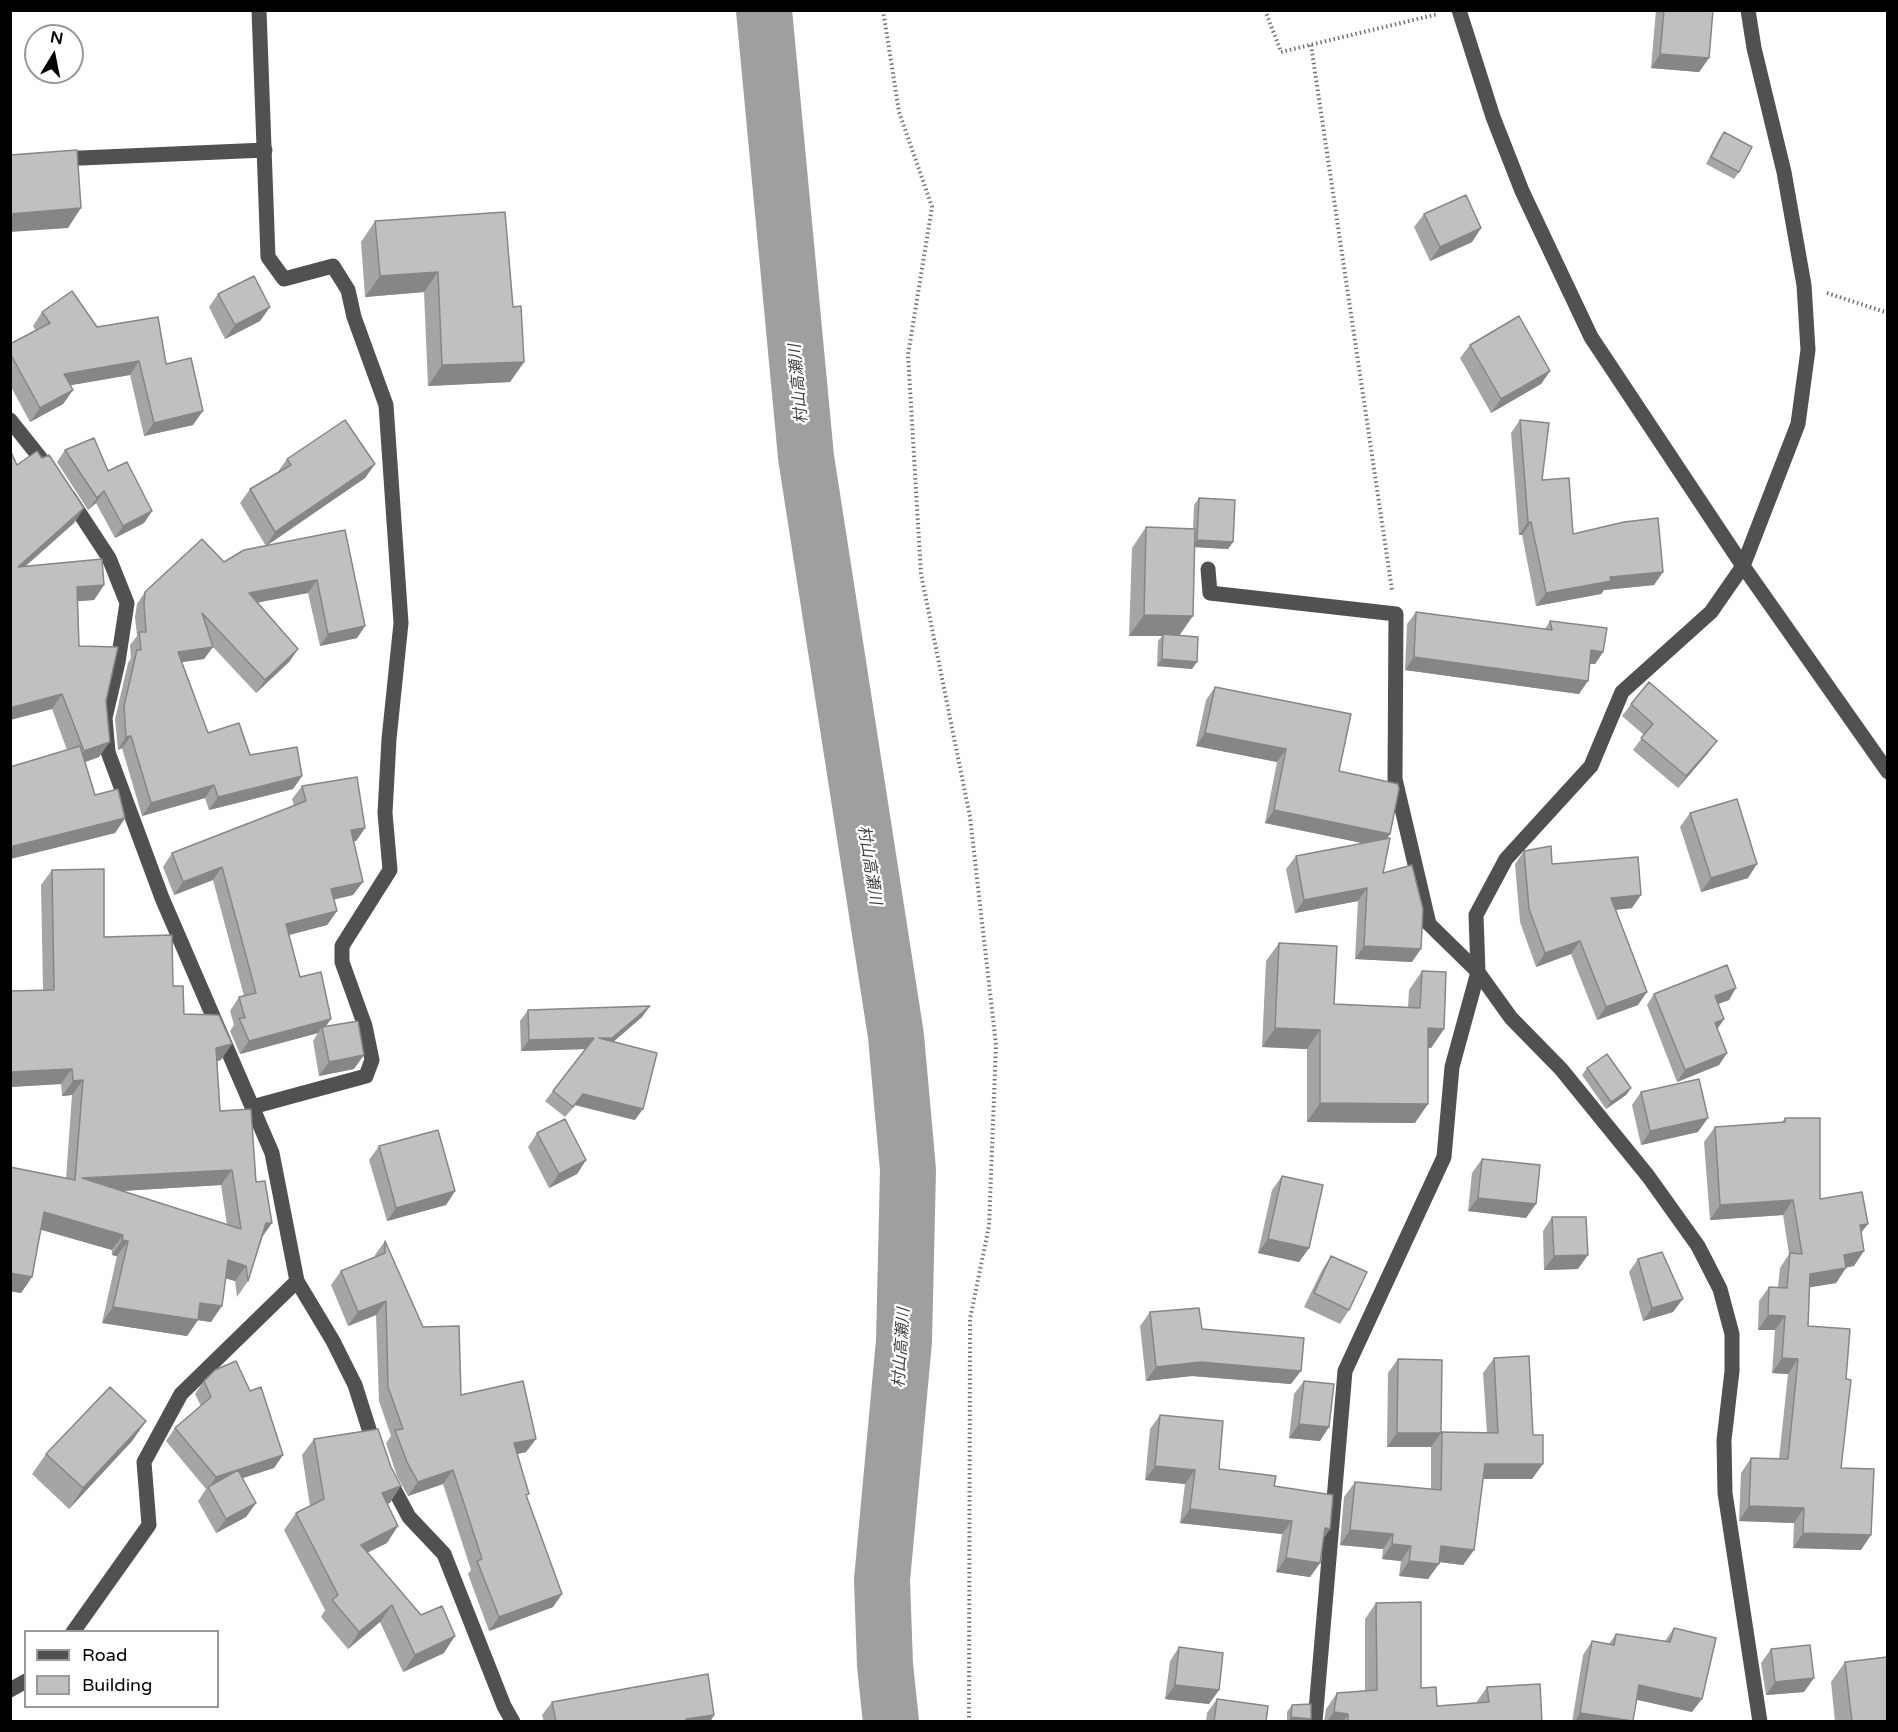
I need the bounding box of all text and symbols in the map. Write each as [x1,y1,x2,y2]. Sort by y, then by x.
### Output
north arrow [24,24,84,84]
text: N [49,27,65,49]
water label: 村山高瀬川 [786,343,812,425]
water label: 村山高瀬川 [853,824,885,906]
water label: 村山高瀬川 [890,1307,914,1389]
legend [24,1630,219,1708]
text: Road [82,1644,127,1666]
text: Building [82,1674,152,1696]

